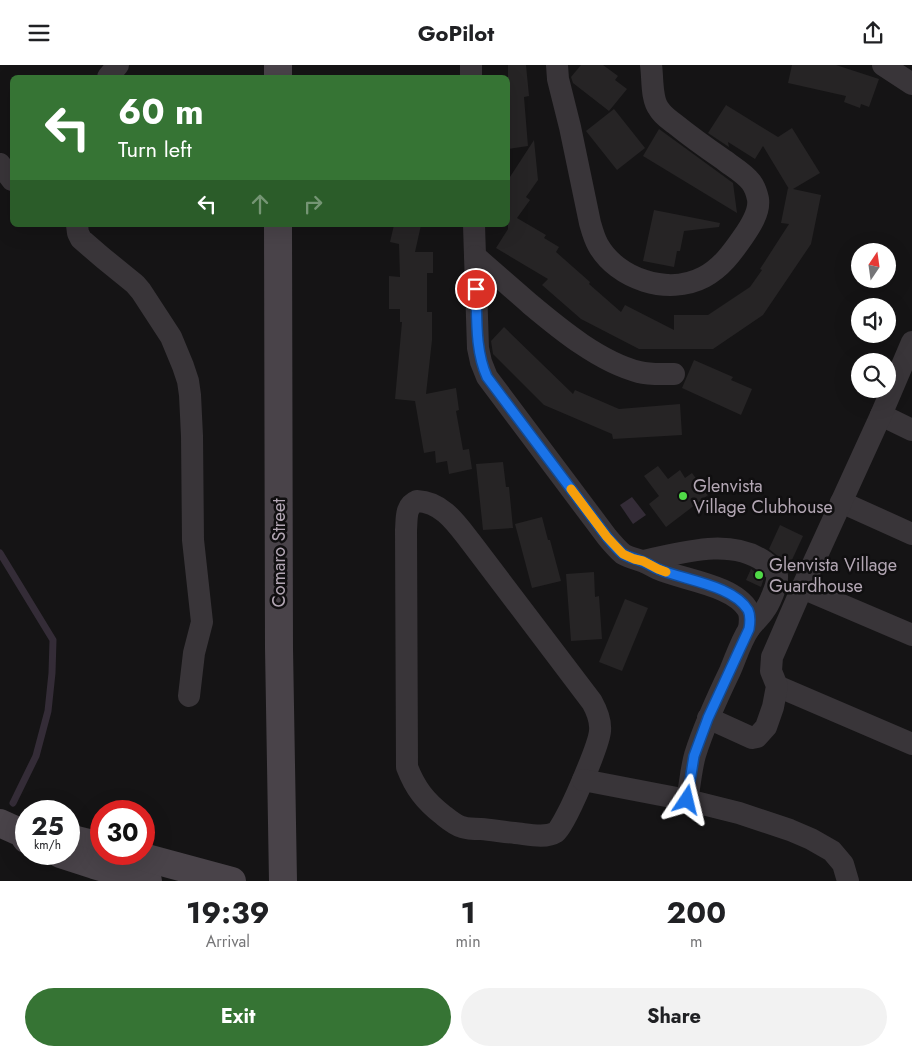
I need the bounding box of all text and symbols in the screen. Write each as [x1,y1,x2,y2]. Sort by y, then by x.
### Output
text: GoPilot [418,17,494,49]
icon: menu [25,19,53,47]
icon: share [859,19,887,47]
text: 60 m [118,87,204,137]
icon: left [35,95,100,160]
text: Turn left [118,133,192,165]
icon: left [193,190,221,218]
icon: ahead [246,190,274,218]
icon: right [299,190,327,218]
north arrow [851,243,896,287]
map controls [851,243,896,398]
pin [455,268,497,310]
icon: arrive [462,275,490,303]
button: sound [851,298,896,343]
button: search [851,353,896,398]
place label: Glenvista Village Clubhouse [693,473,833,520]
marker: Glenvista Village Clubhouse [677,490,689,502]
street label: Comaro Street [266,498,292,607]
place label: Glenvista Village Guardhouse [769,552,897,599]
marker: Glenvista Village Guardhouse [753,569,765,581]
position arrow [660,773,712,825]
speed limit sign: 30 [90,800,155,865]
text: 25 [31,808,64,844]
text: km/h [34,836,61,854]
text: 19:39 [186,891,270,934]
text: 1 [460,891,476,934]
text: 200 [667,891,726,934]
text: Arrival [206,930,250,953]
text: min [456,930,481,953]
text: m [690,930,703,953]
button: Exit [25,988,451,1046]
button: Share [461,988,887,1046]

